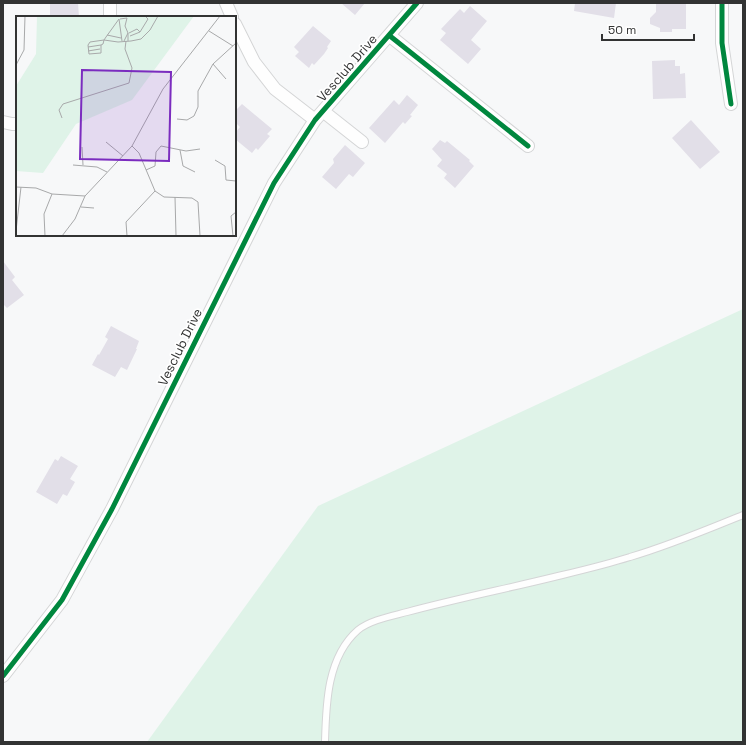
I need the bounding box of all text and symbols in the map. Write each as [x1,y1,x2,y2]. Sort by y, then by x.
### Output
inset map [16,16,236,236]
scale bar [602,16,694,42]
text: 50 m [608,22,636,38]
street label: Vesclub Drive [313,31,381,105]
street label: Vesclub Drive [154,306,206,388]

